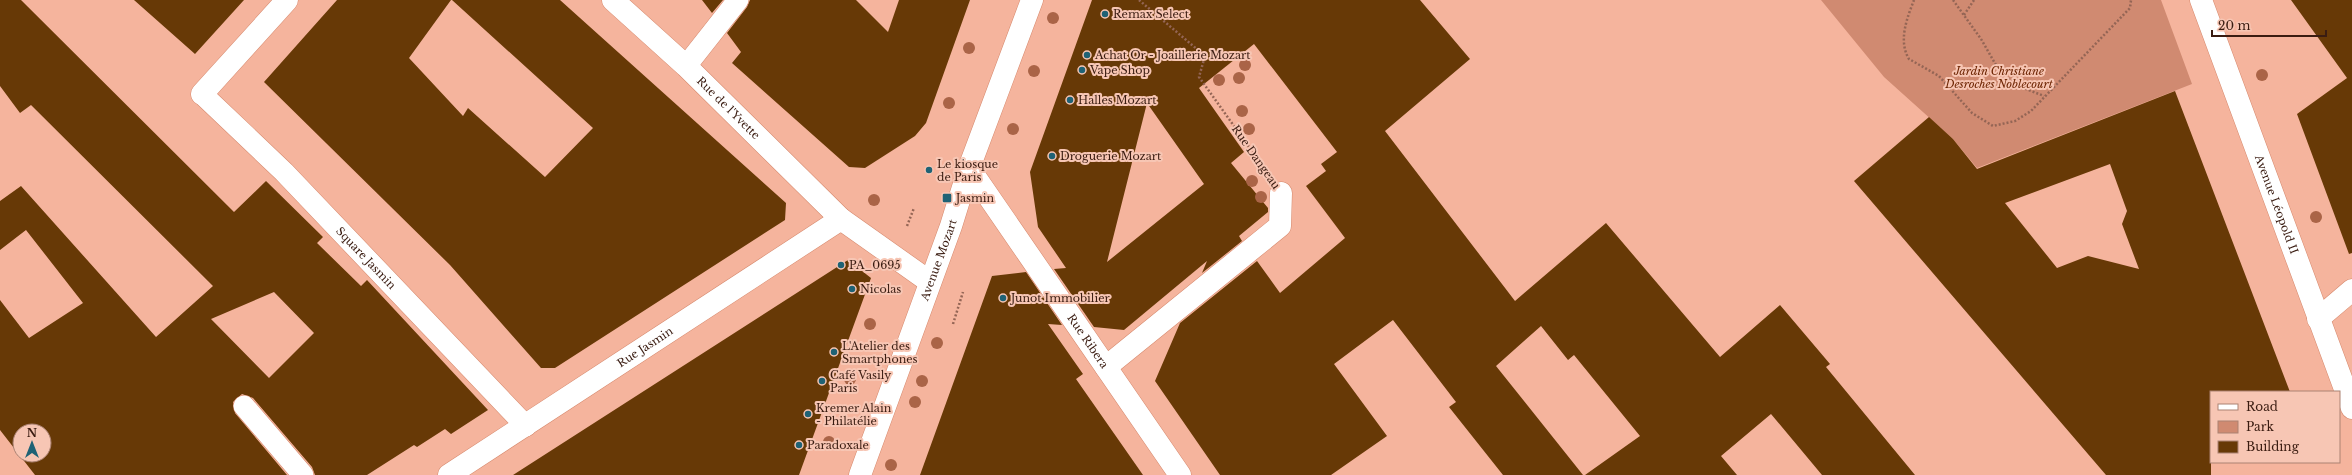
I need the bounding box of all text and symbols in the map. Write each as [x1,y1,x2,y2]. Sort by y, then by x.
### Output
place label: Remax Select [1113,7,1190,21]
marker: Remax Select [1100,9,1110,19]
scale bar [2212,12,2326,38]
text: 20 m [2218,18,2250,33]
place label: Achat Or - Joaillerie Mozart [1094,48,1251,62]
marker: Achat Or - Joaillerie Mozart [1082,50,1092,60]
place label: Vape Shop [1089,63,1150,77]
park label: Jardin Christiane Desroches Noblecourt [1944,64,2053,91]
marker: Vape Shop [1077,65,1087,75]
street label: Rue de l'Yvette [694,74,763,142]
place label: Halles Mozart [1078,93,1157,107]
marker: Halles Mozart [1065,95,1075,105]
street label: Rue Dangeau [1229,122,1284,192]
place label: Droguerie Mozart [1060,149,1162,163]
marker: Droguerie Mozart [1047,151,1057,161]
street label: Avenue Léopold II [2252,152,2302,256]
place label: Le kiosque de Paris [937,157,998,184]
marker: Le kiosque de Paris [924,165,934,175]
place label: Jasmin [954,191,995,205]
marker: Jasmin [941,192,953,204]
street label: Avenue Mozart [917,217,960,303]
street label: Square Jasmin [333,224,399,292]
place label: PA_0695 [849,258,901,272]
marker: PA_0695 [836,260,846,270]
place label: Nicolas [860,282,901,296]
marker: Nicolas [847,284,857,294]
place label: Junot Immobilier [1009,291,1110,305]
marker: Junot Immobilier [998,293,1008,303]
street label: Rue Ribera [1064,311,1112,372]
street label: Rue Jasmin [614,324,676,370]
place label: L'Atelier des Smartphones [842,339,918,366]
marker: L'Atelier des Smartphones [829,347,839,357]
place label: Café Vasily Paris [830,368,891,395]
marker: Café Vasily Paris [817,376,827,386]
legend [2210,391,2340,463]
text: Road [2246,399,2278,414]
place label: Kremer Alain - Philatélie [816,401,892,428]
marker: Kremer Alain - Philatélie [803,409,813,419]
text: Park [2246,419,2274,434]
north arrow [12,423,52,463]
text: N [27,426,38,440]
place label: Paradoxale [807,438,869,452]
text: Building [2246,439,2300,454]
marker: Paradoxale [794,440,804,450]

